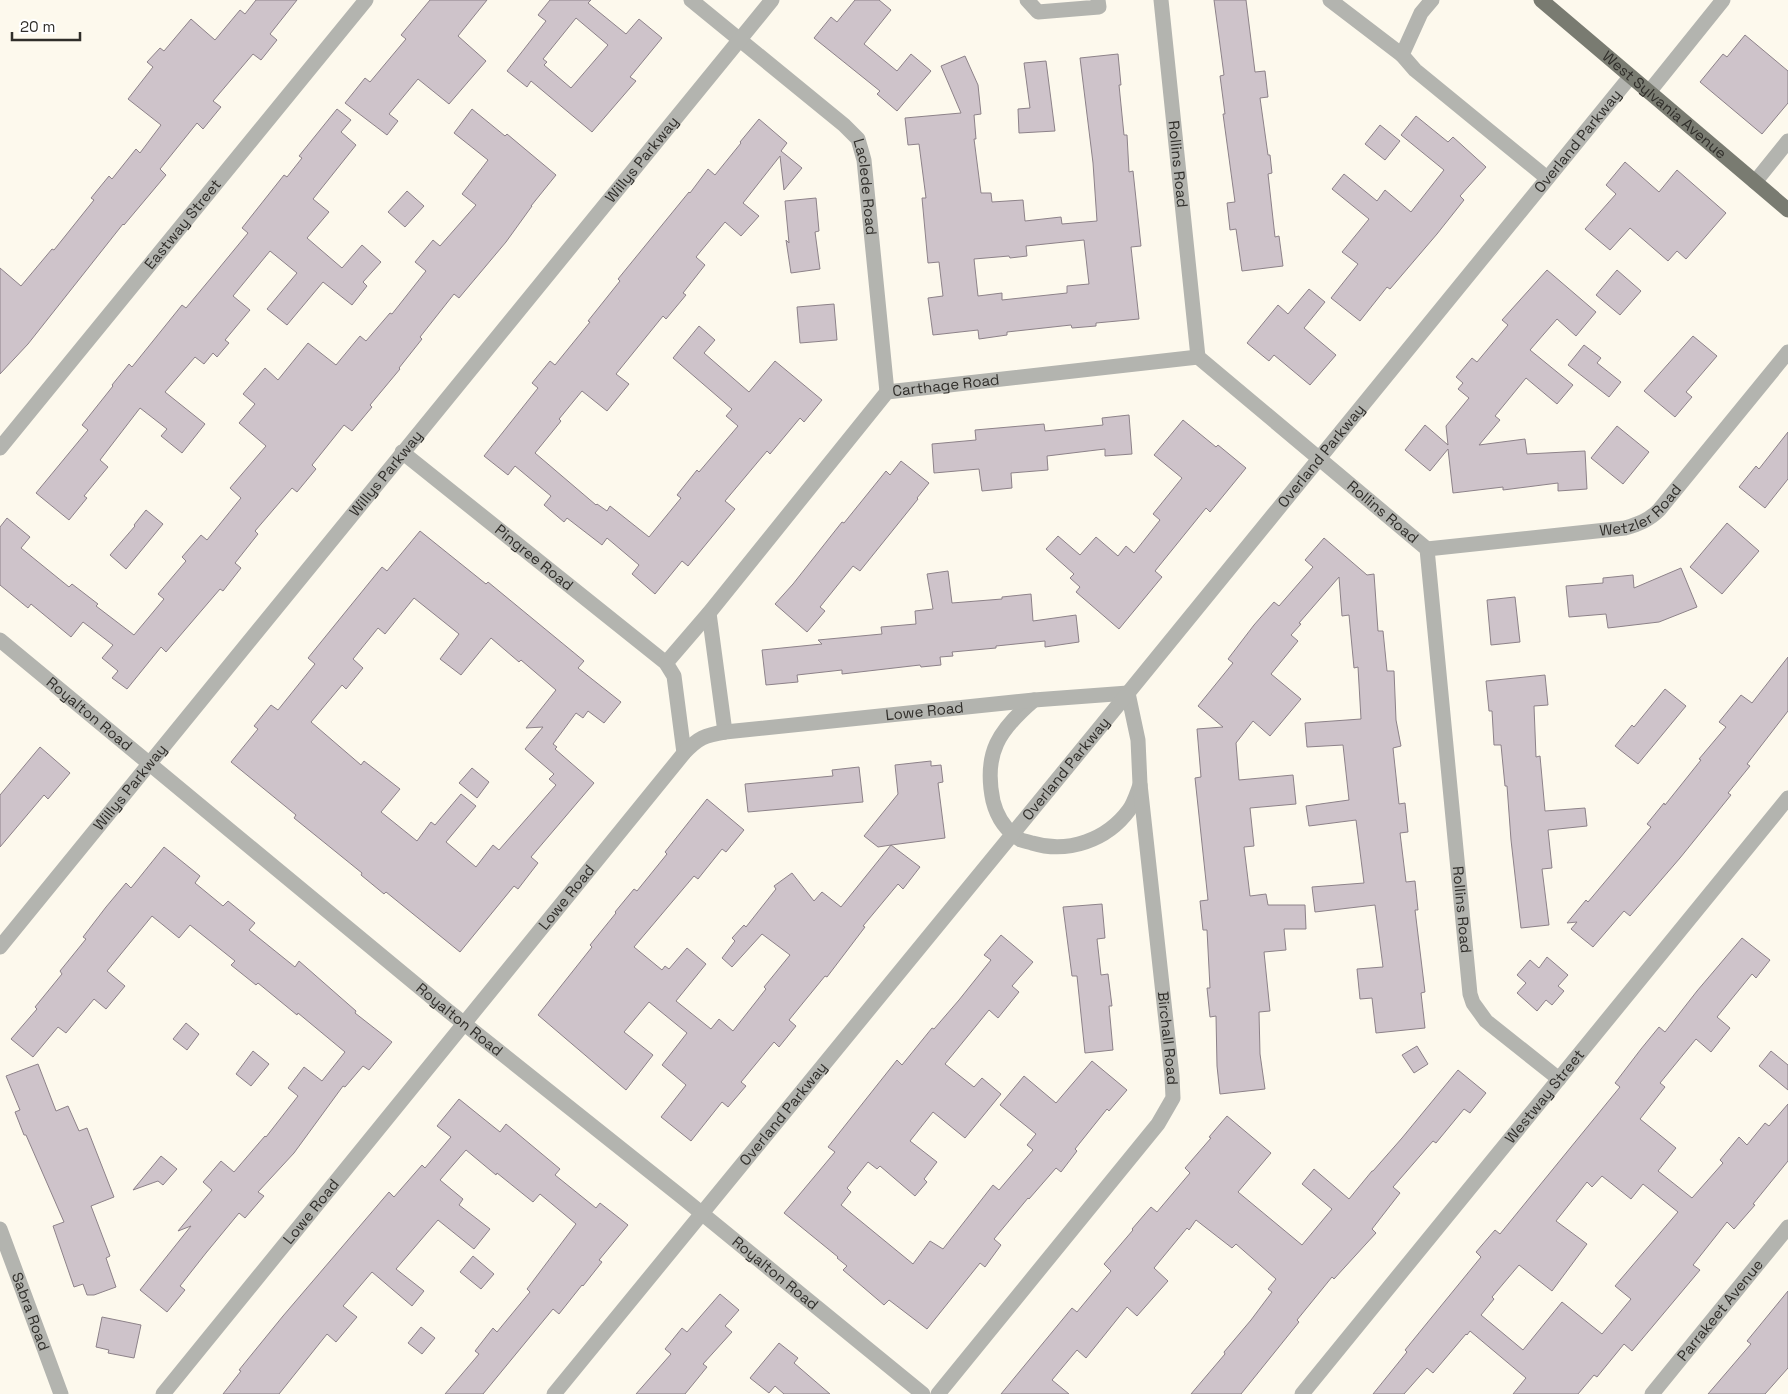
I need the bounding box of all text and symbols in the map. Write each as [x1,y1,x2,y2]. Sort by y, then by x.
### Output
scale bar [12,10,80,42]
text: 20 m [20,17,55,36]
street label: West Sylvania Avenue [1599,46,1731,163]
street label: Overland Parkway [1530,85,1625,196]
street label: Willys Parkway [601,112,682,206]
street label: Rollins Road [1165,120,1192,209]
street label: Laclede Road [849,136,881,236]
street label: Eastway Street [140,175,225,273]
street label: Carthage Road [891,369,1000,400]
street label: Overland Parkway [1273,400,1369,511]
street label: Willys Parkway [345,426,426,520]
street label: Rollins Road [1343,476,1423,547]
street label: Wetzler Road [1598,480,1685,540]
street label: Pingree Road [491,520,578,594]
street label: Royalton Road [43,672,137,755]
street label: Lowe Road [884,697,965,724]
street label: Overland Parkway [1018,713,1113,824]
street label: Willys Parkway [89,740,171,834]
street label: Lowe Road [534,861,598,934]
street label: Rollins Road [1449,865,1476,954]
street label: Royalton Road [413,979,507,1060]
street label: Birchall Road [1154,990,1182,1085]
street label: Westway Street [1500,1045,1588,1147]
street label: Overland Parkway [735,1058,831,1169]
street label: Lowe Road [279,1175,343,1248]
street label: Royalton Road [728,1232,823,1314]
street label: Parrakeet Avenue [1673,1255,1767,1365]
street label: Sabra Road [8,1269,54,1353]

